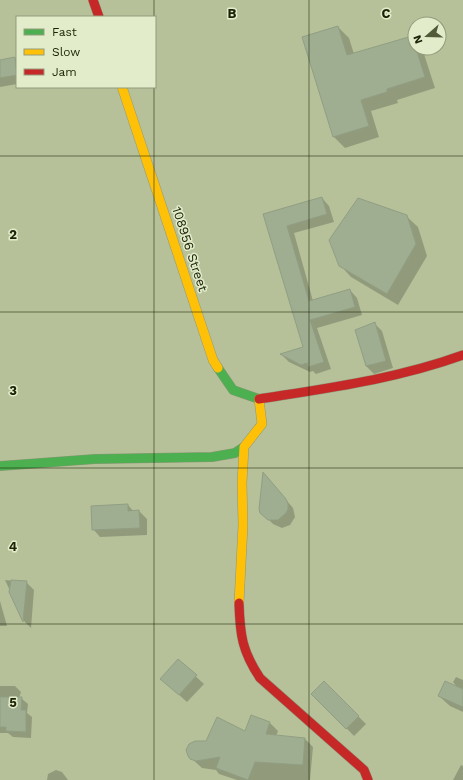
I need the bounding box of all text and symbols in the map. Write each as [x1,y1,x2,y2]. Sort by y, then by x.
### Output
text: B [228,6,237,21]
text: C [382,6,391,21]
legend [16,16,156,88]
north arrow [407,16,447,56]
text: Fast [52,25,77,39]
text: N [411,33,426,45]
text: Slow [52,45,80,59]
text: Jam [52,65,77,79]
street label: 108956 Street [169,205,211,294]
text: 2 [9,227,17,242]
text: 3 [9,383,17,398]
text: 4 [9,539,18,554]
text: 5 [9,695,17,710]

